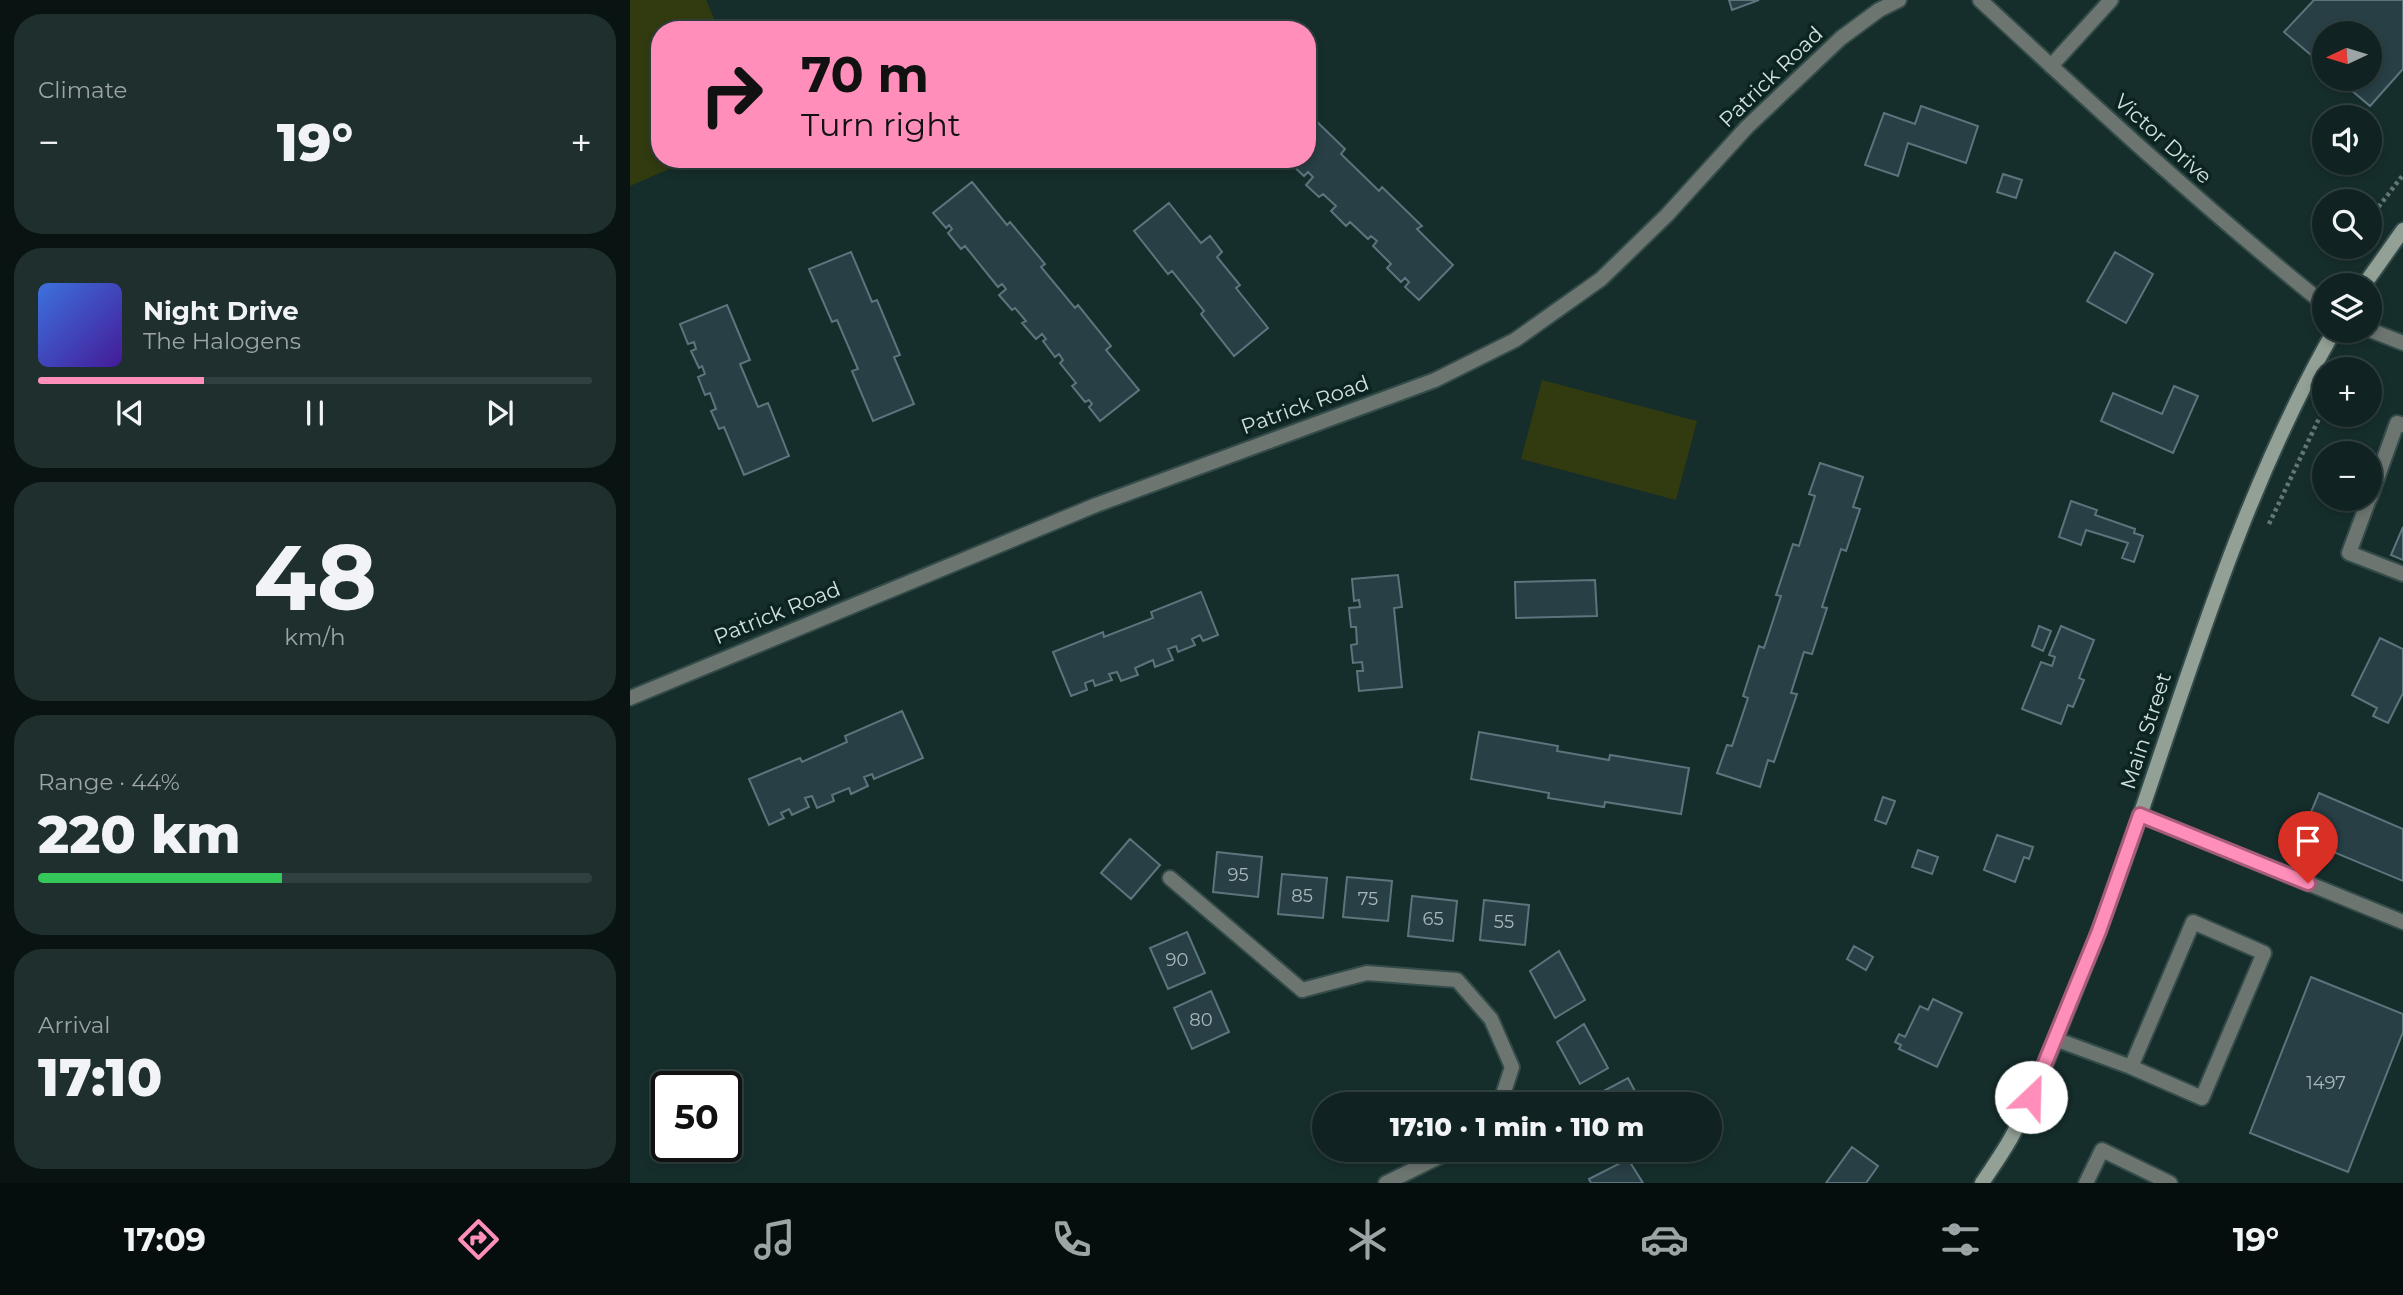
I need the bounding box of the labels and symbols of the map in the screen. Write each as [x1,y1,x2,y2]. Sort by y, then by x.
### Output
street label: Patrick Road [1714,21,1828,132]
north arrow [2312,21,2382,91]
street label: Victor Drive [2110,88,2217,189]
street label: Patrick Road [1237,370,1372,439]
street label: Patrick Road [710,576,844,649]
street label: Main Street [2115,669,2176,792]
pin [2278,811,2338,883]
house number: 95 [1227,864,1249,886]
house number: 85 [1291,885,1313,907]
house number: 75 [1358,888,1378,910]
house number: 65 [1422,908,1444,930]
house number: 55 [1494,911,1514,933]
house number: 90 [1166,949,1188,971]
house number: 80 [1189,1009,1213,1031]
position arrow [1994,1060,2068,1134]
speed limit sign: 50 [651,1071,742,1162]
house number: 1497 [2306,1072,2346,1094]

